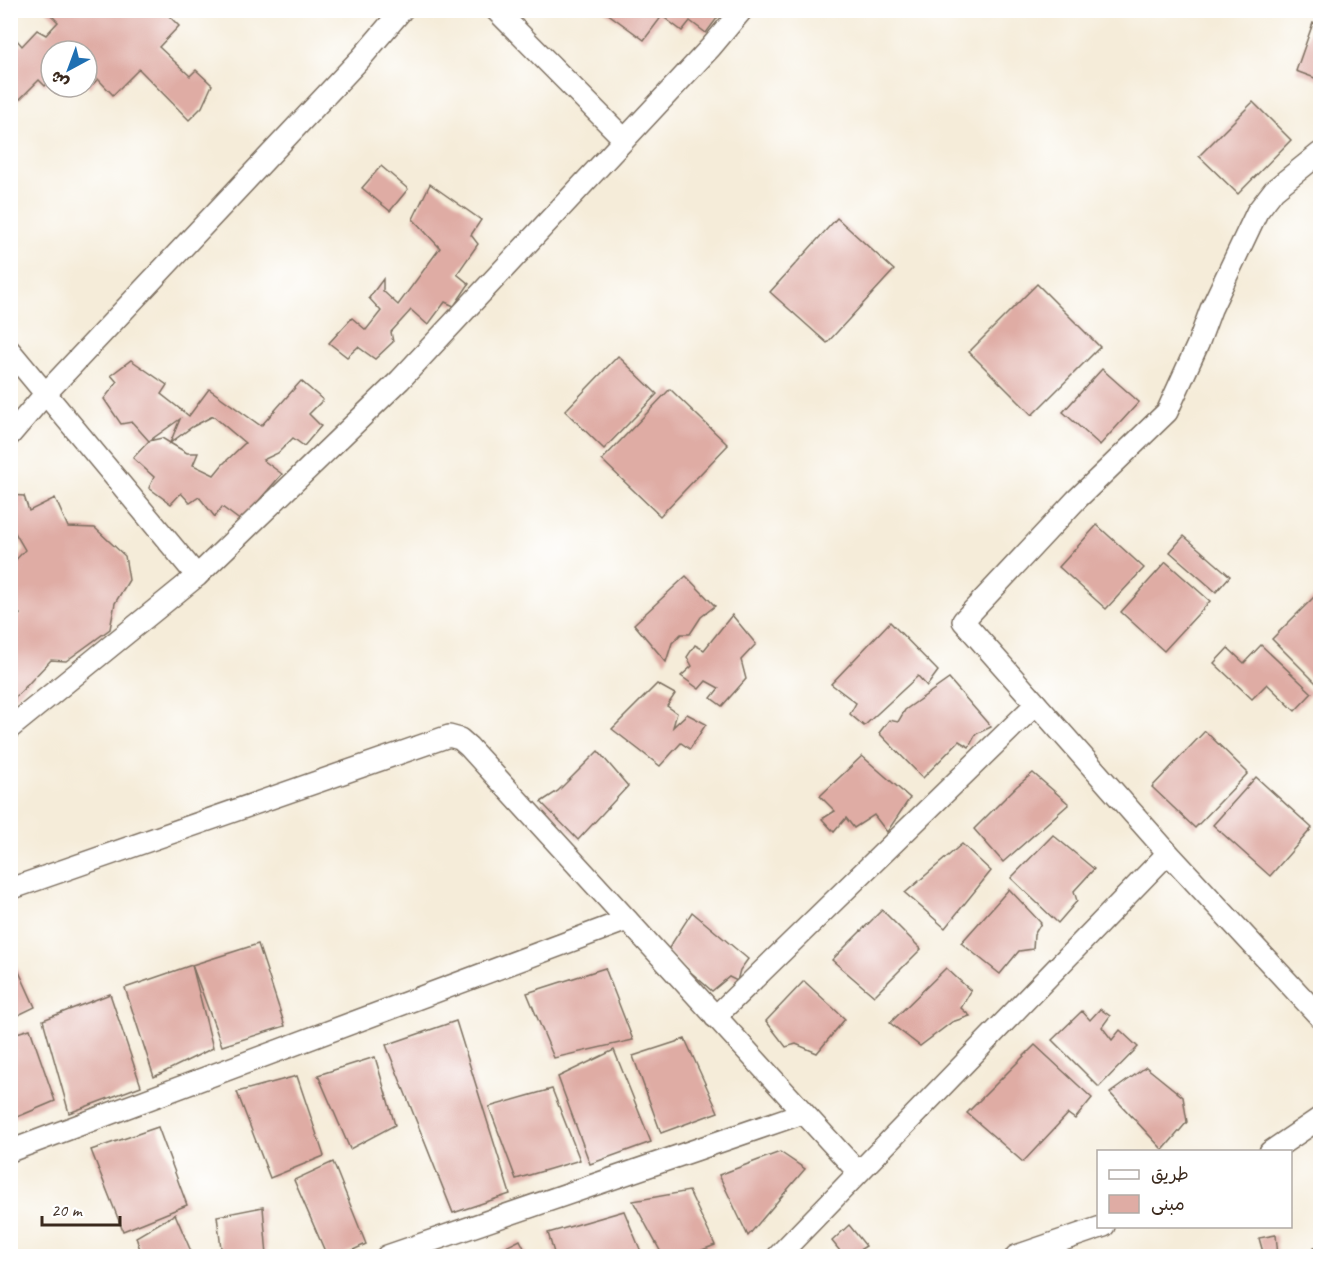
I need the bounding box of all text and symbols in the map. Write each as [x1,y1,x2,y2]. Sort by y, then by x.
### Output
north arrow [39,39,99,99]
text: ش [47,66,73,93]
legend [1097,1150,1292,1228]
text: طريق [1151,1163,1189,1185]
scale bar [42,1189,120,1227]
text: مبنى [1151,1193,1185,1215]
text: 20 m [51,1199,84,1221]

